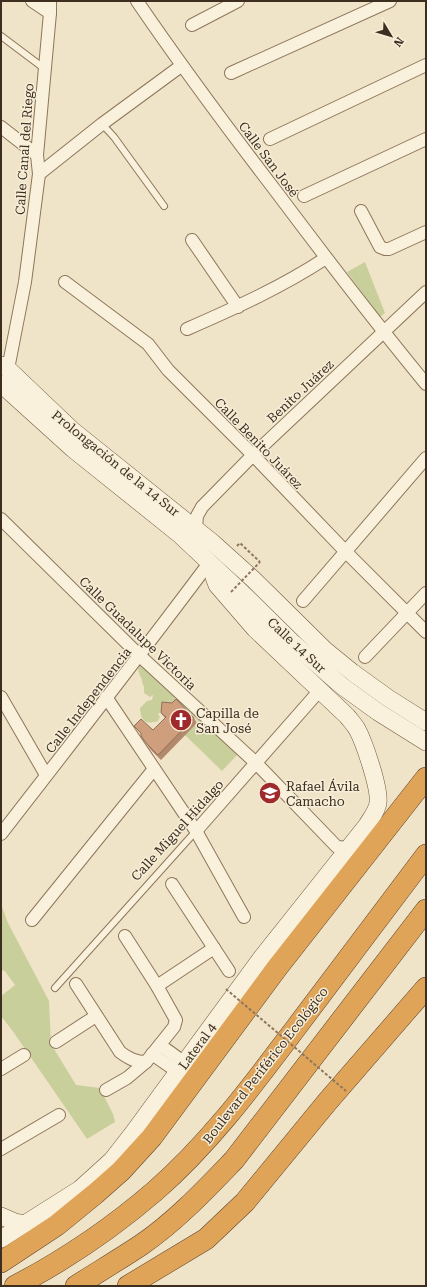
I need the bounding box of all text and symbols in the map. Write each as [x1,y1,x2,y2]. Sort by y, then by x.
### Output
north arrow [371,16,411,56]
text: N [390,35,406,50]
street label: Calle Canal del Riego [12,83,37,215]
street label: Calle San José [236,119,302,200]
street label: Benito Juárez [264,357,337,426]
street label: Calle Benito Juárez [212,395,306,492]
street label: Prolongación de la 14 Sur [49,407,183,520]
street label: Calle Guadalupe Victoria [76,574,199,693]
street label: Calle 14 Sur [264,615,329,677]
street label: Calle Independencia [42,645,134,756]
place label: Capilla de San José [196,706,259,736]
church icon: Capilla de San José [168,707,194,733]
street label: Calle Miguel Hidalgo [128,777,227,884]
place label: Rafael Ávila Camacho [286,778,360,809]
school or university icon: Rafael Ávila Camacho [257,780,283,806]
street label: Boulevard Periférico Ecológico [200,984,331,1146]
street label: Lateral 4 [176,1020,220,1072]

